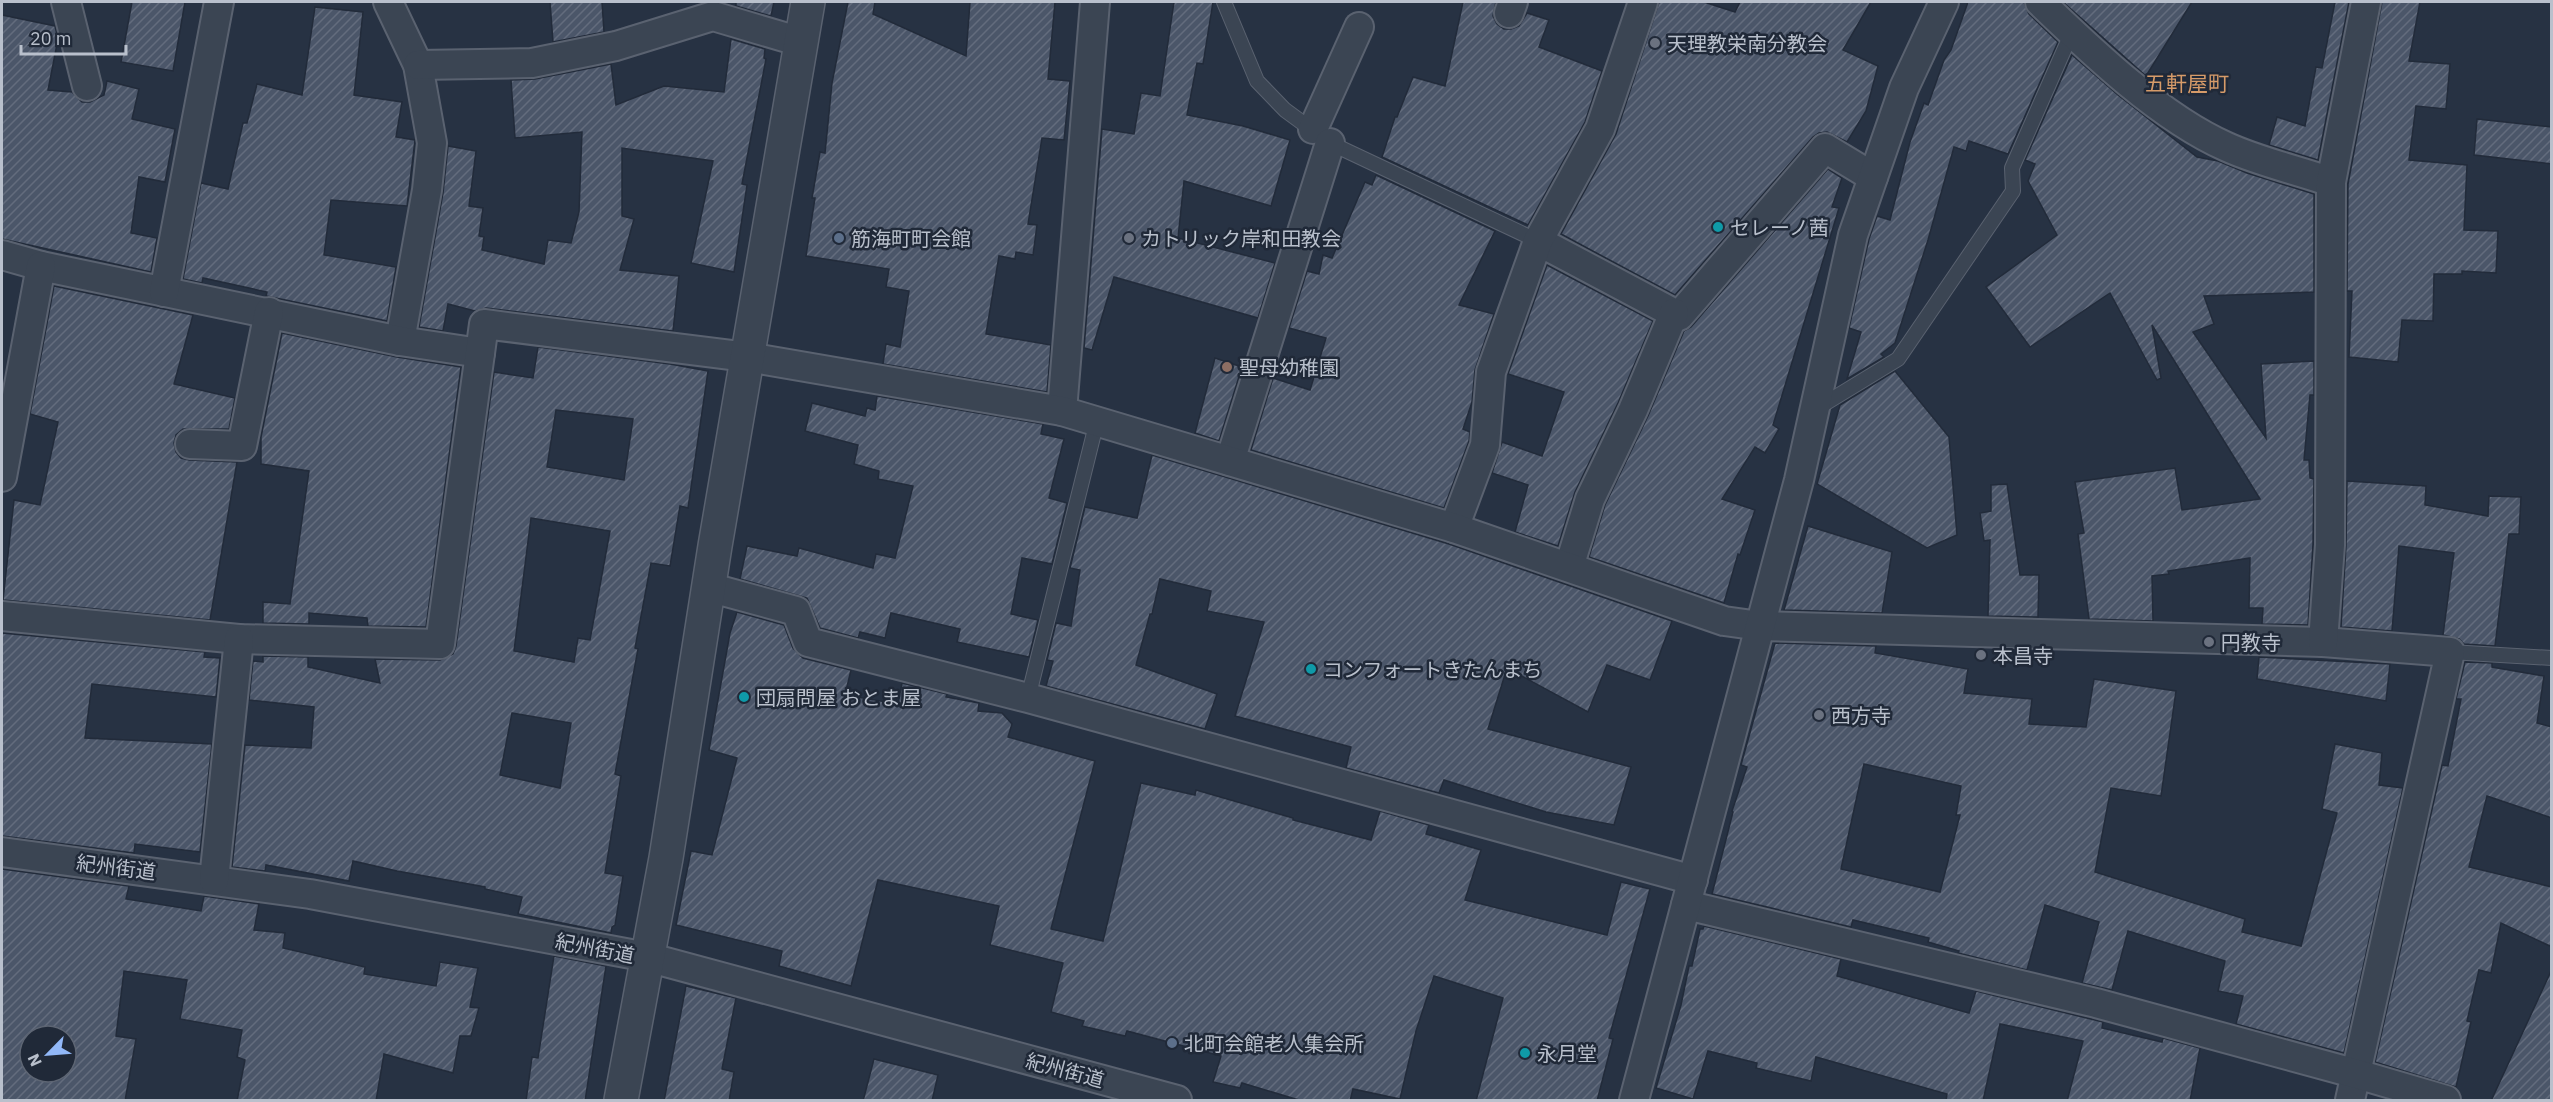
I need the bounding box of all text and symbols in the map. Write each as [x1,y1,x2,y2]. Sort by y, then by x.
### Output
scale bar [21,18,126,56]
text: 20 m [30,27,72,50]
place label: 天理教栄南分教会 [1667,30,1827,57]
marker: 天理教栄南分教会 [1648,36,1662,50]
district label: 五軒屋町 [2145,69,2229,97]
place label: セレーノ茜 [1730,214,1829,241]
marker: セレーノ茜 [1711,220,1725,234]
place label: 筋海町町会館 [851,225,971,252]
place label: カトリック岸和田教会 [1141,225,1341,252]
marker: 筋海町町会館 [832,231,846,245]
marker: カトリック岸和田教会 [1122,231,1136,245]
place label: 聖母幼稚園 [1239,354,1339,381]
marker: 聖母幼稚園 [1220,360,1234,374]
place label: 円教寺 [2221,629,2281,656]
marker: 円教寺 [2202,635,2216,649]
place label: 本昌寺 [1993,642,2053,669]
marker: 本昌寺 [1974,648,1988,662]
place label: コンフォートきたんまち [1323,656,1542,683]
marker: コンフォートきたんまち [1304,662,1318,676]
place label: 団扇問屋 おとま屋 [756,684,921,711]
marker: 団扇問屋 おとま屋 [737,690,751,704]
place label: 西方寺 [1831,702,1891,729]
marker: 西方寺 [1812,708,1826,722]
street label: 紀州街道 [75,849,157,885]
street label: 紀州街道 [553,927,637,969]
north arrow [18,1024,78,1084]
place label: 北町会館老人集会所 [1184,1030,1364,1057]
marker: 北町会館老人集会所 [1165,1036,1179,1050]
place label: 永月堂 [1537,1040,1597,1067]
marker: 永月堂 [1518,1046,1532,1060]
street label: 紀州街道 [1023,1047,1107,1093]
text: N [23,1051,46,1070]

